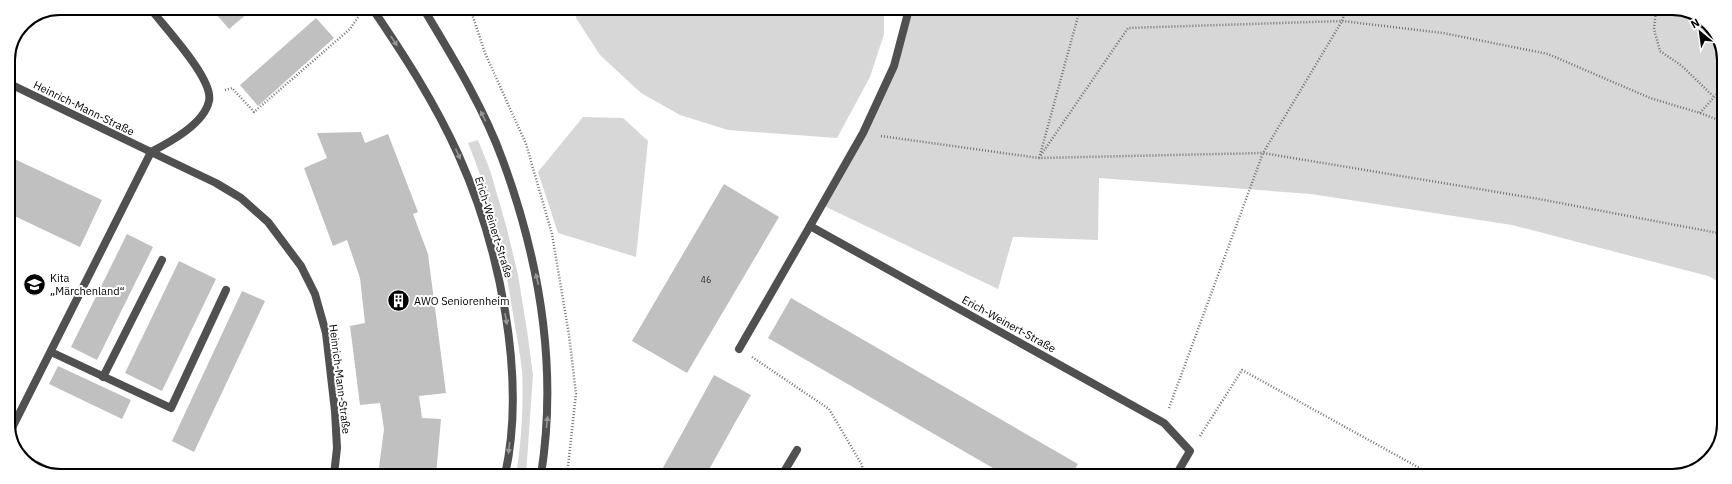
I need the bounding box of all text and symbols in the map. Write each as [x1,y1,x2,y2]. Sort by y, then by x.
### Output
north arrow [1680,12,1720,52]
text: N [1688,15,1702,31]
one-way arrow [390,36,398,46]
street label: Heinrich-Mann-Straße [31,77,137,139]
one-way arrow [480,110,486,122]
one-way arrow [455,148,461,160]
street label: Erich-Weinert-Straße [472,175,516,279]
school or university icon: Kita „Märchenland“ [22,271,48,297]
place label: Kita „Märchenland“ [50,271,125,298]
one-way arrow [534,273,540,285]
house number: 46 [701,274,711,285]
building icon: AWO Seniorenheim [385,288,411,314]
street label: Erich-Weinert-Straße [960,292,1058,356]
place label: AWO Seniorenheim [414,294,510,308]
one-way arrow [503,312,509,325]
street label: Heinrich-Mann-Straße [326,323,354,435]
one-way arrow [544,416,550,428]
one-way arrow [506,442,513,454]

